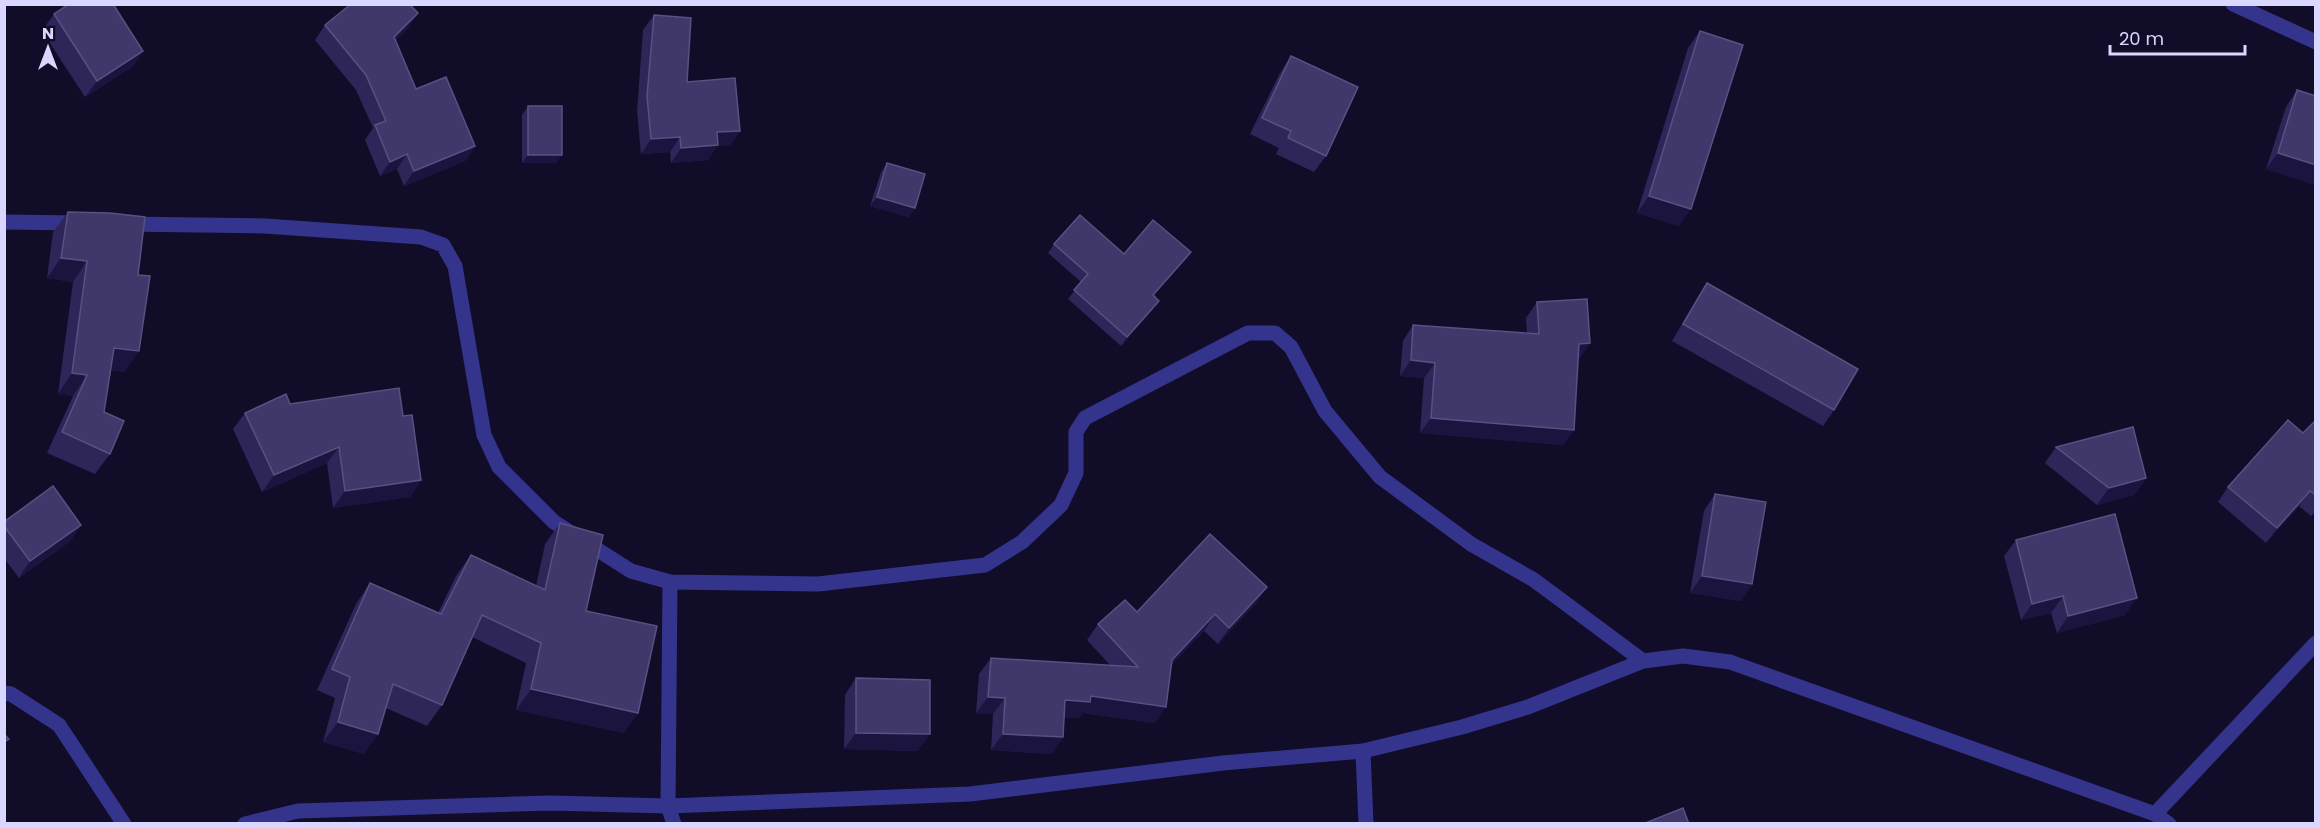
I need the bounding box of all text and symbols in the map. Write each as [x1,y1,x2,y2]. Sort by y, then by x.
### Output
north arrow [18,18,78,78]
scale bar [2110,18,2245,56]
text: N [42,22,54,45]
text: 20 m [2119,26,2164,51]

